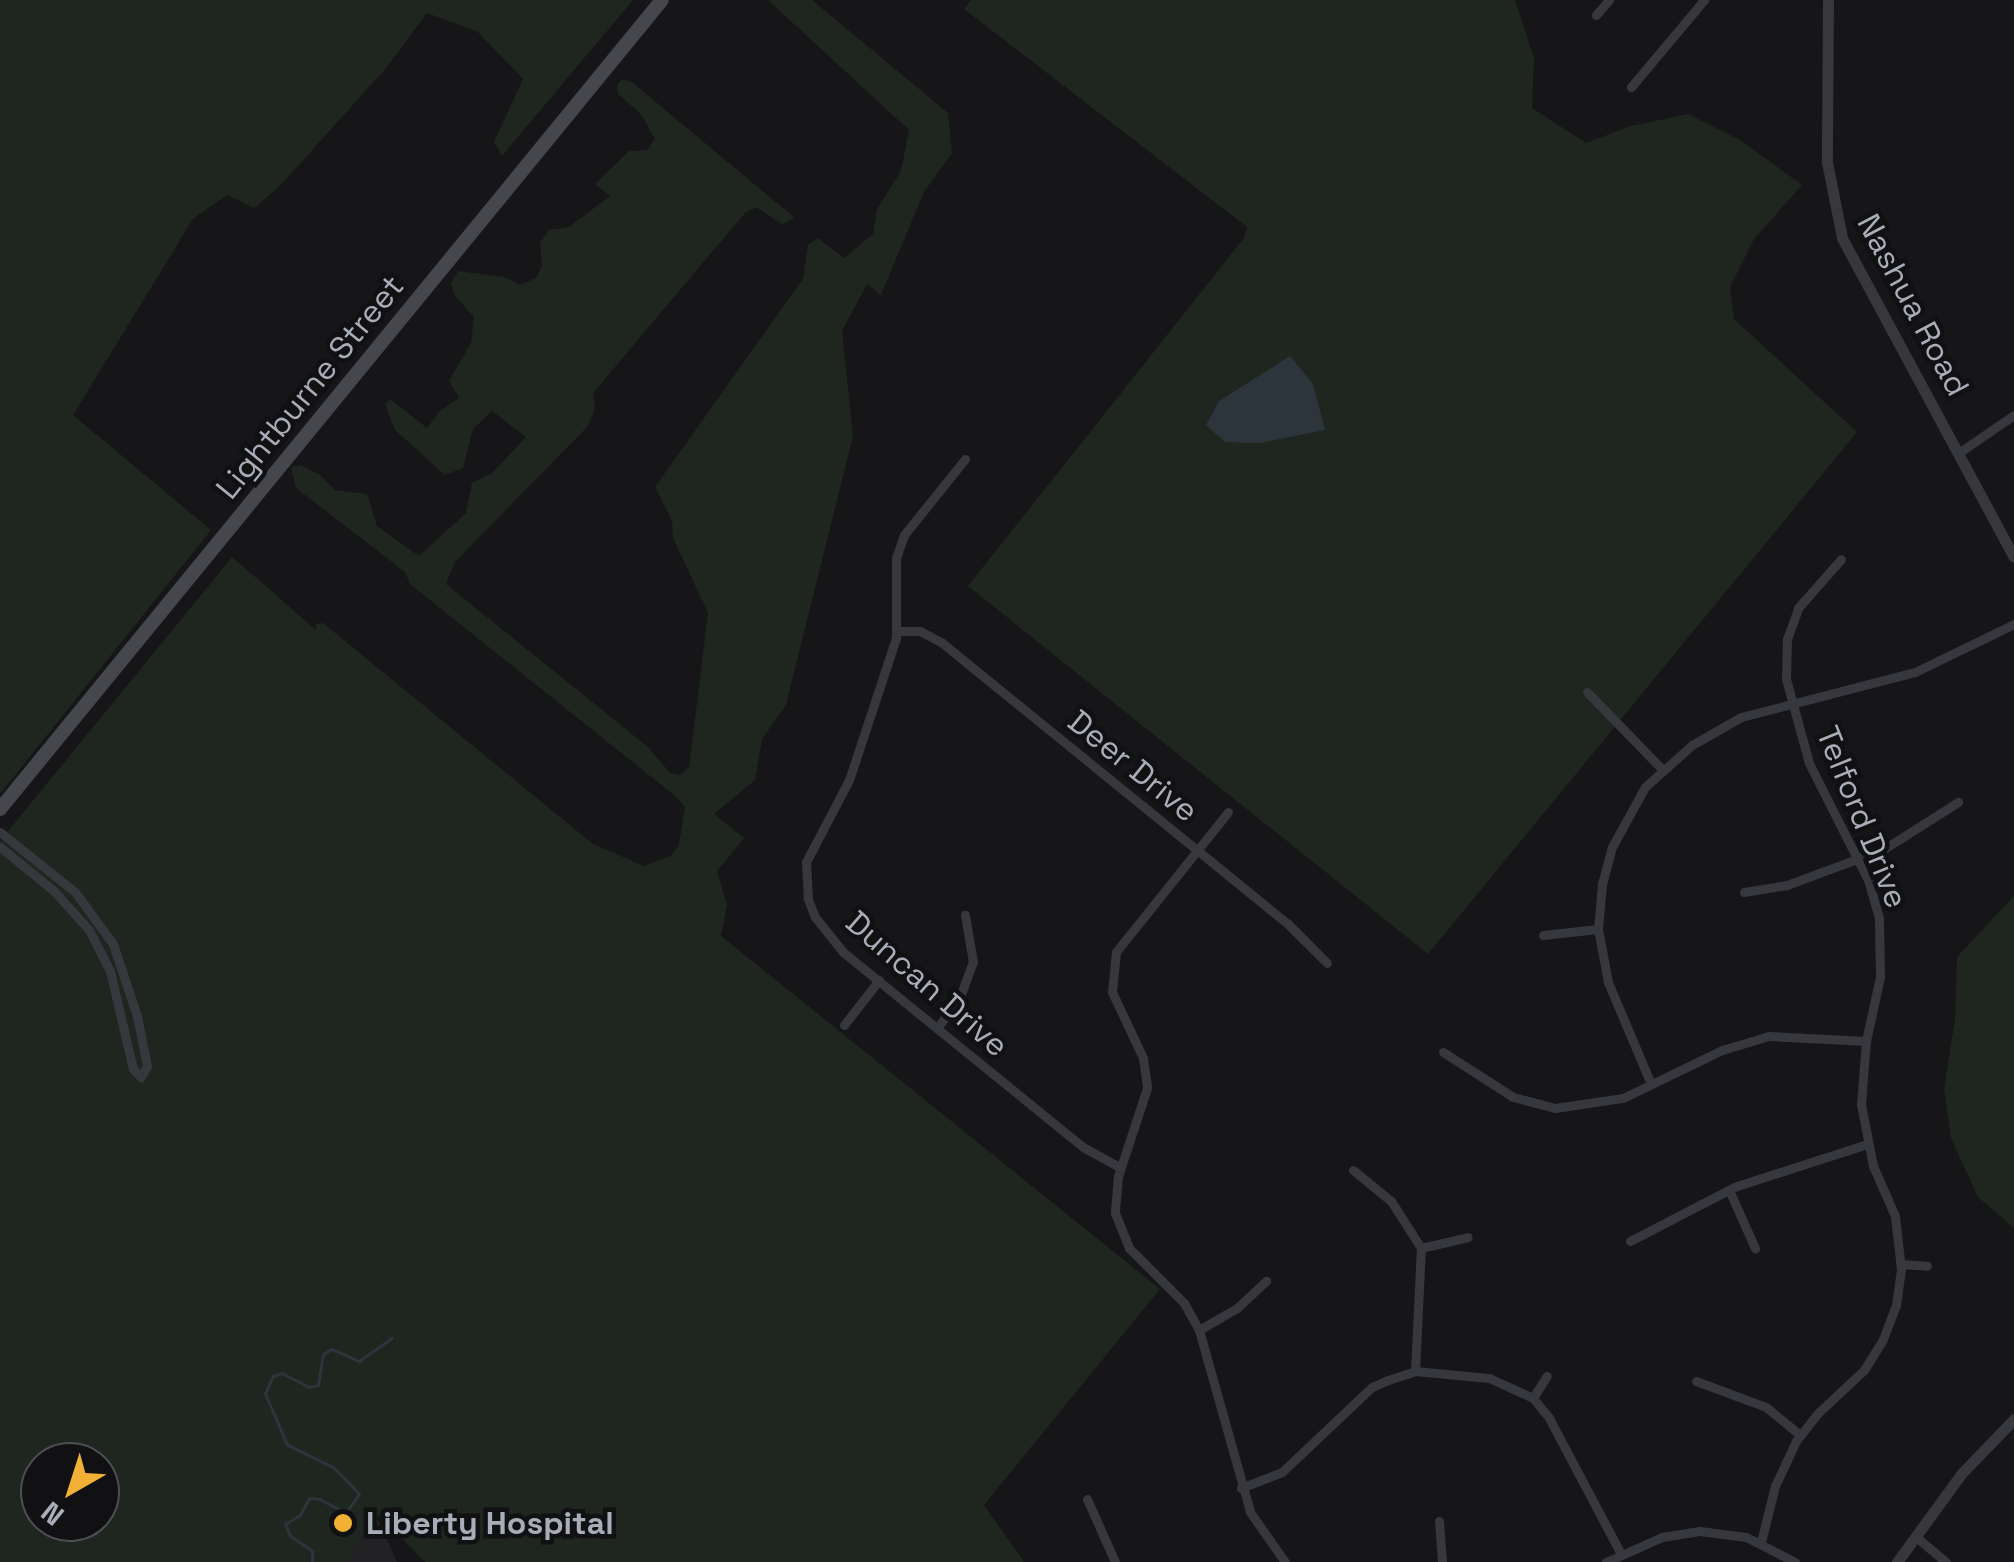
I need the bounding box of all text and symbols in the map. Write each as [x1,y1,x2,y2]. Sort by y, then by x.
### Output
street label: Nashua Road [1849,207,1977,403]
street label: Lightburne Street [208,267,412,507]
street label: Deer Drive [1060,702,1206,830]
street label: Telford Drive [1808,721,1916,913]
street label: Duncan Drive [838,903,1016,1065]
north arrow [20,1442,120,1542]
text: N [34,1494,71,1534]
place label: Liberty Hospital [366,1504,614,1542]
marker: Liberty Hospital [330,1510,356,1536]

